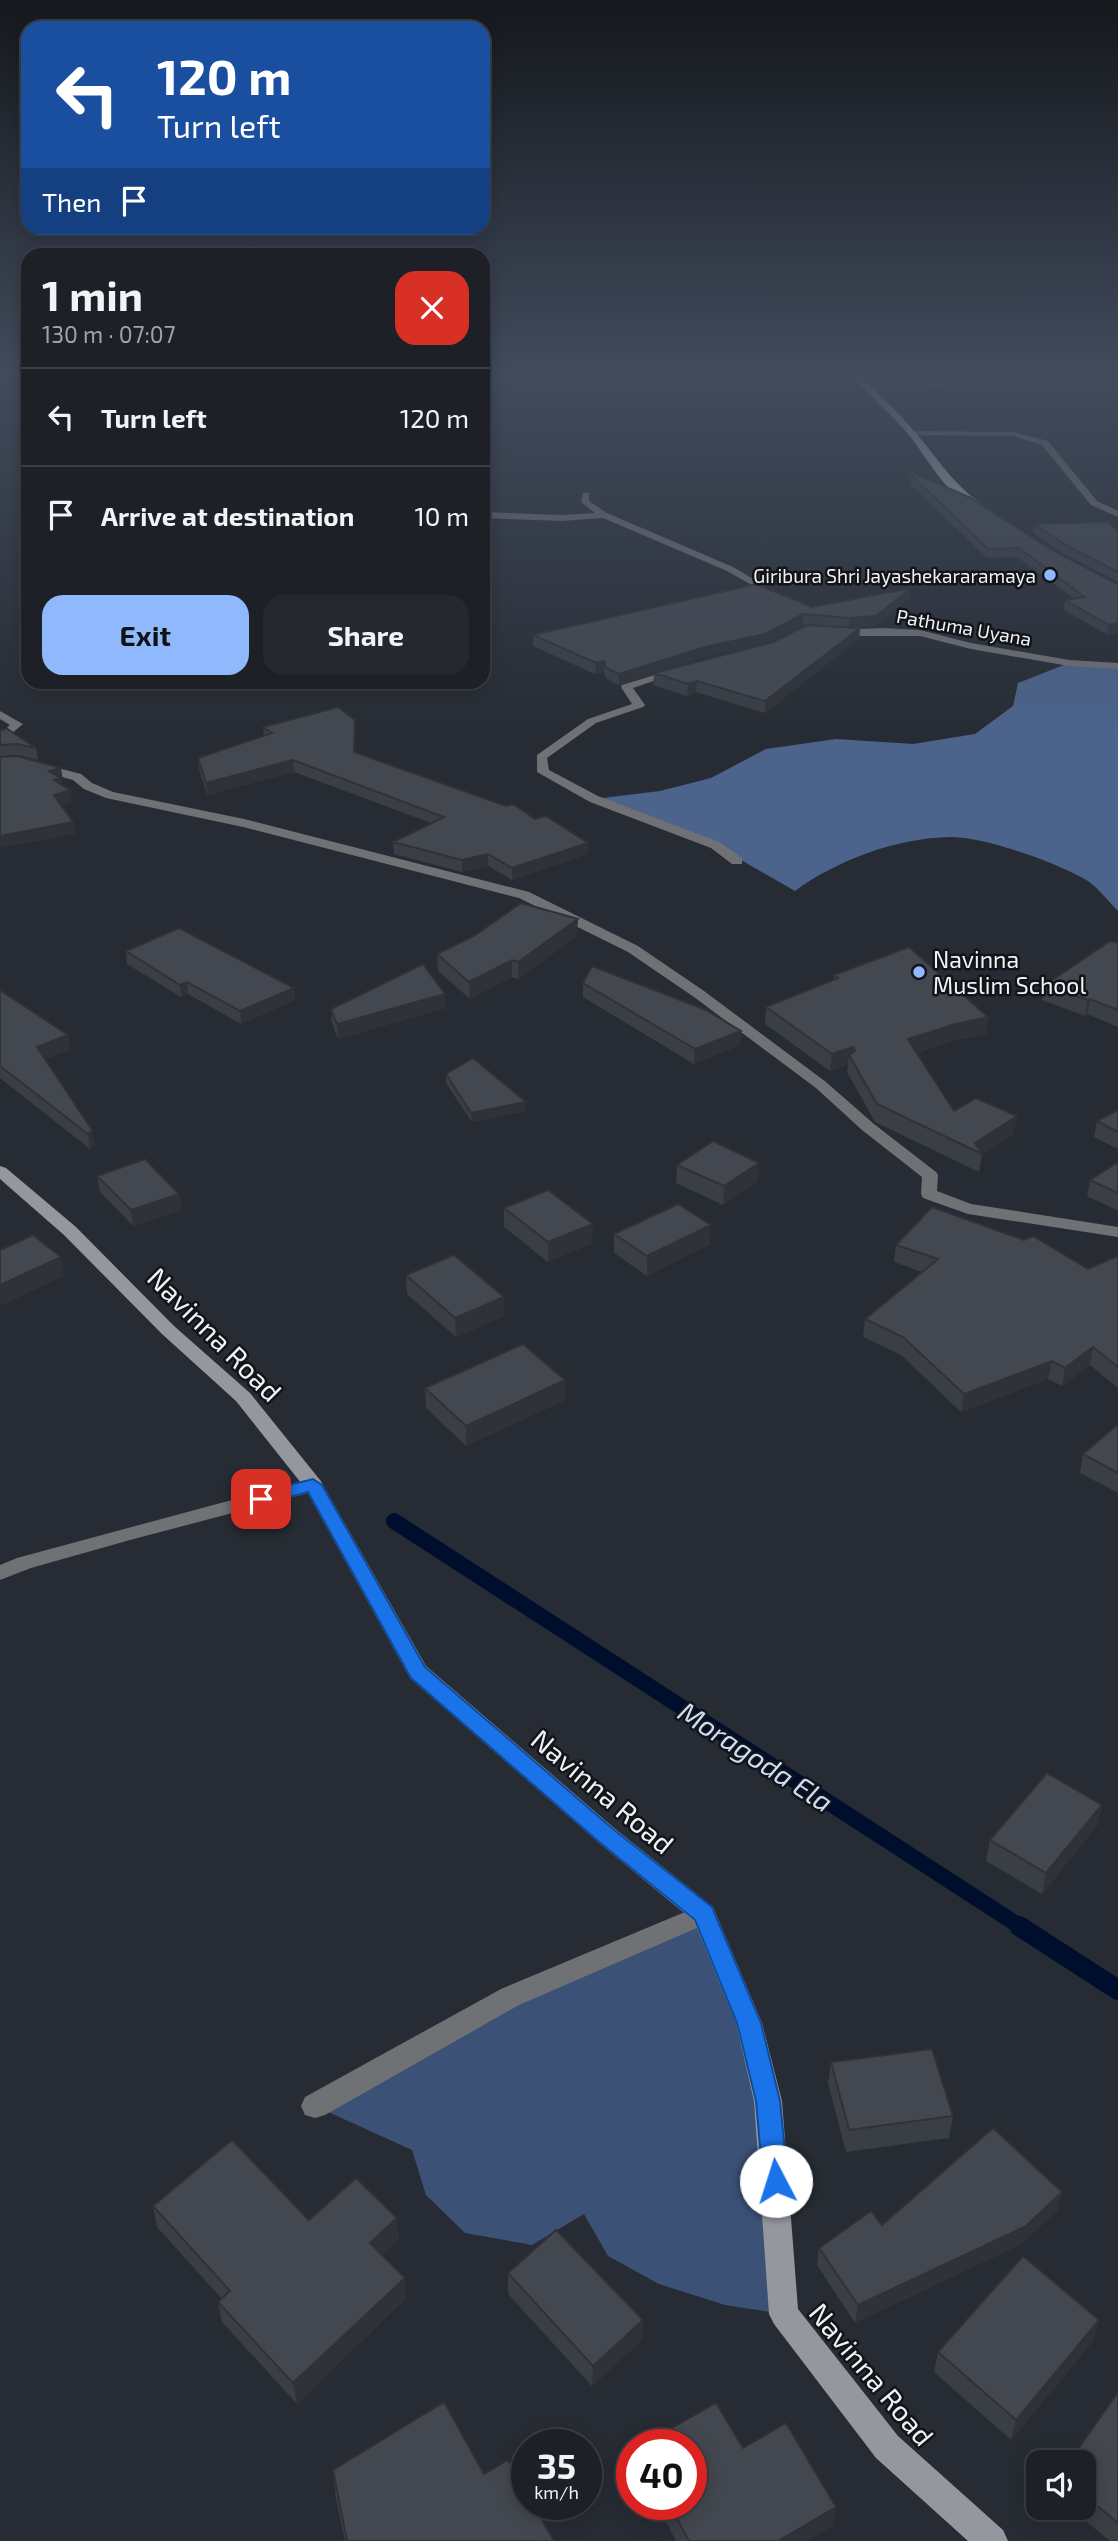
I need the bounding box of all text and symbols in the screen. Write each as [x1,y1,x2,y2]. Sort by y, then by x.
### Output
text: 120 m [157,46,291,105]
icon: left [42,49,133,140]
text: Turn left [157,106,281,144]
icon: arrive [115,182,153,220]
text: Then [42,186,101,217]
text: 1 min [42,269,143,319]
button: close [395,271,469,345]
text: 130 m · 07:07 [42,320,176,348]
icon: left [42,398,80,436]
text: Turn left [101,402,207,433]
text: 120 m [400,402,469,433]
icon: arrive [42,496,80,534]
text: Arrive at destination [101,500,354,531]
text: 10 m [414,500,469,531]
place label: Giribura Shri Jayashekararamaya [753,564,1036,587]
marker: Giribura Shri Jayashekararamaya [1042,567,1058,583]
button: Exit [42,595,249,675]
button: Share [263,595,469,675]
street label: Pathuma Uyana [895,604,1033,650]
place label: Navinna Muslim School [933,945,1086,999]
marker: Navinna Muslim School [911,964,927,980]
street label: Navinna Road [141,1260,289,1408]
pin [231,1469,291,1529]
icon: arrive [242,1480,280,1518]
water label: Moragoda Ela [672,1693,840,1819]
street label: Navinna Road [525,1722,681,1860]
position arrow [739,2144,813,2218]
street label: Navinna Road [803,2296,941,2452]
speed limit sign: 40 [616,2429,707,2520]
text: 35 [537,2444,576,2486]
map controls [1026,2450,1096,2520]
button: sound [1026,2450,1096,2520]
text: km/h [534,2481,579,2503]

